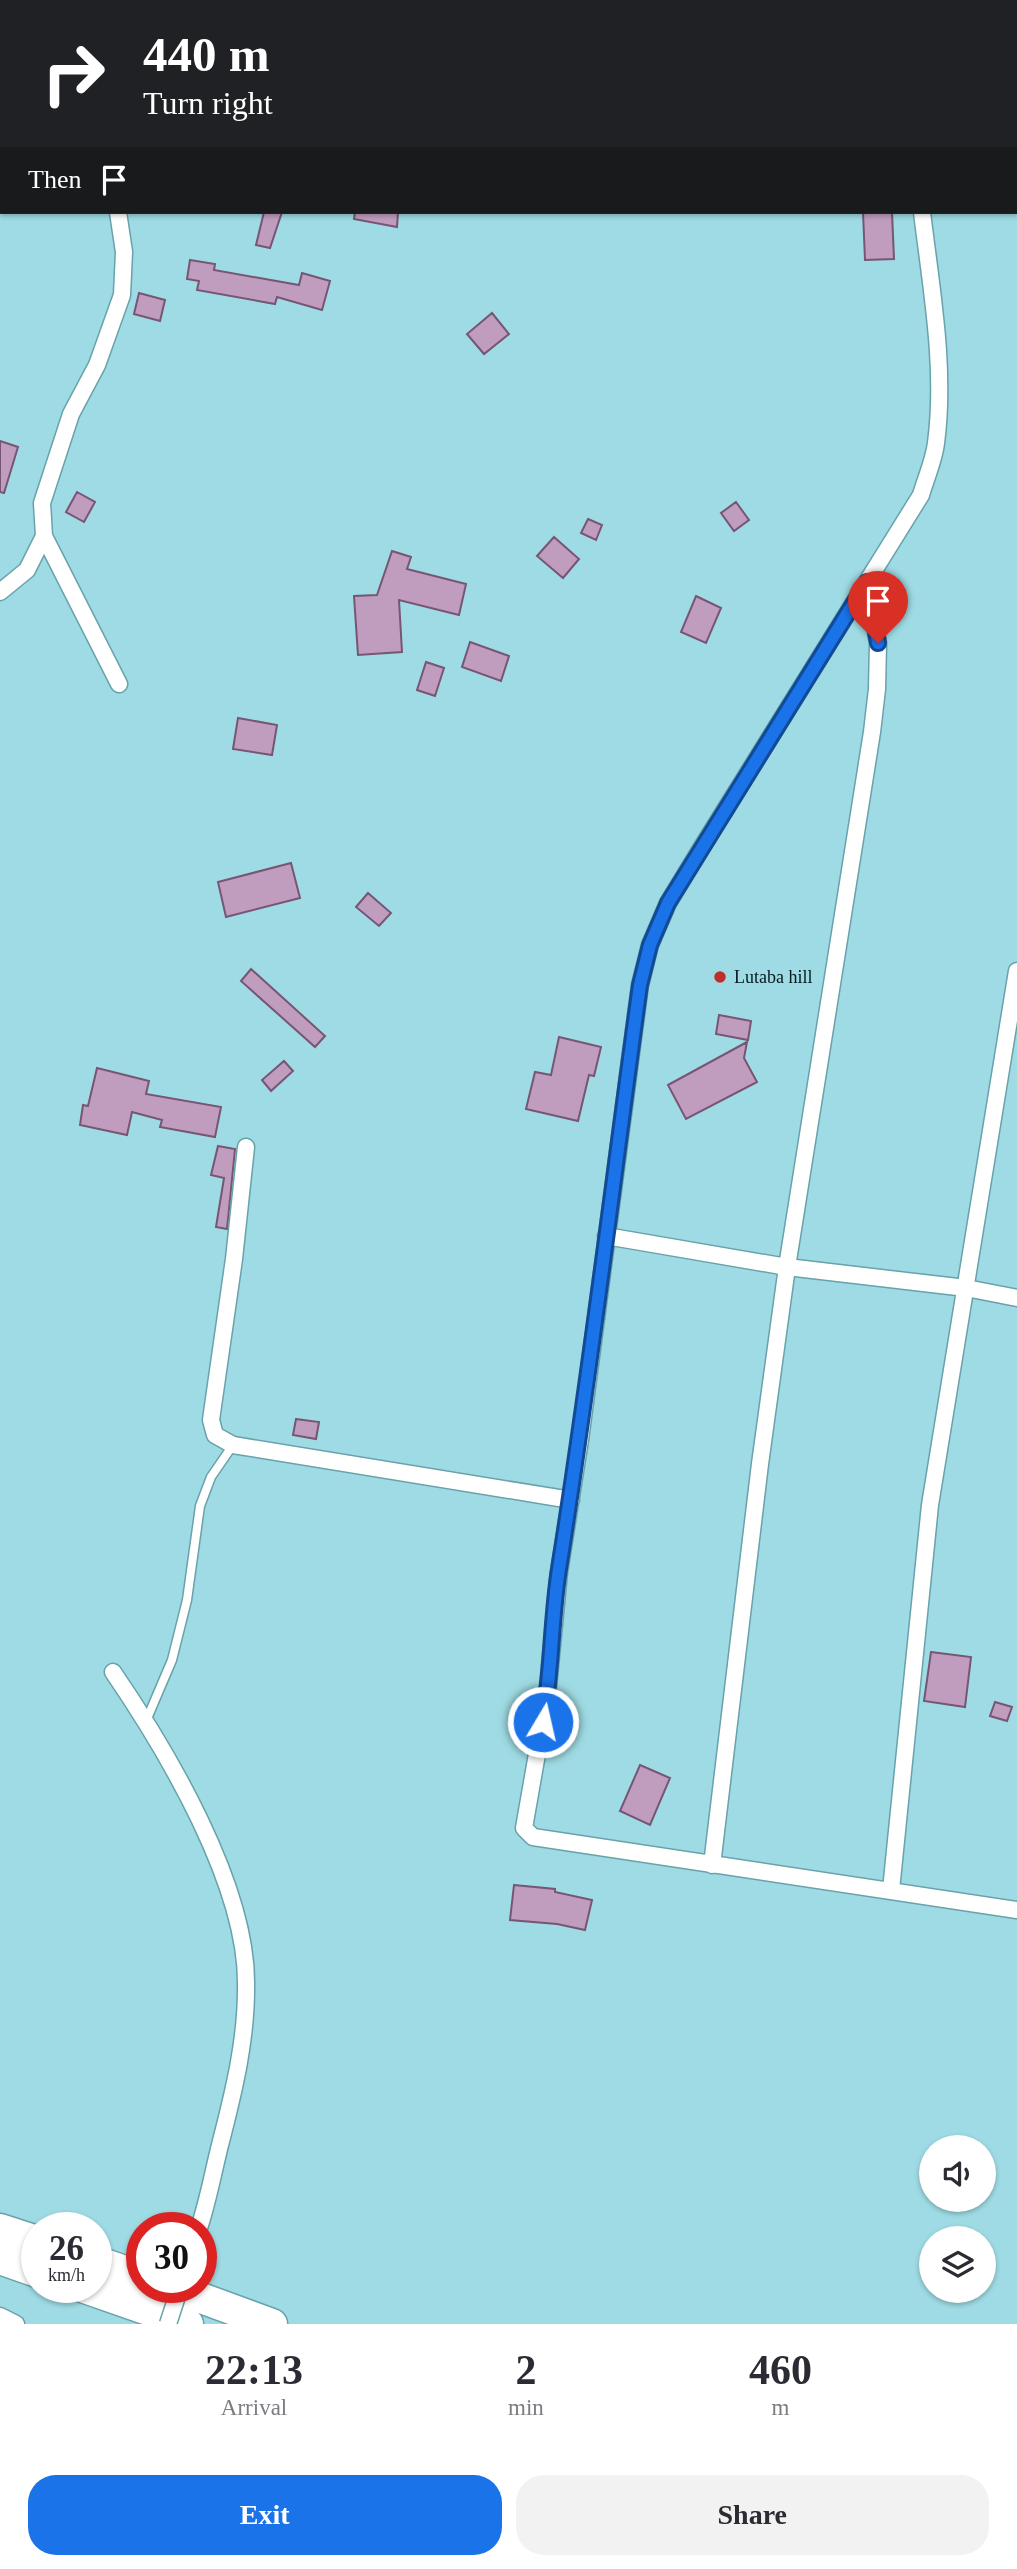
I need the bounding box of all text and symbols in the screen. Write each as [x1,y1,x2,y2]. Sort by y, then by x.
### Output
text: 440 m [143,27,270,82]
icon: right [28,28,119,119]
text: Turn right [143,85,273,121]
icon: arrive [95,161,133,199]
text: Then [28,165,81,194]
pin [848,571,908,643]
icon: arrive [859,582,897,620]
place label: Lutaba hill [734,967,812,987]
marker: Lutaba hill [712,969,728,985]
position arrow [506,1685,580,1759]
map controls [919,2135,996,2303]
button: sound [919,2135,996,2212]
speed limit sign: 30 [126,2212,217,2303]
button: layers [919,2226,996,2303]
text: 26 [49,2229,84,2268]
text: km/h [48,2265,85,2285]
text: 22:13 [205,2347,303,2393]
text: 2 [515,2347,536,2393]
text: 460 [749,2347,812,2393]
text: Arrival [221,2395,287,2420]
text: min [508,2395,544,2420]
text: m [771,2395,789,2420]
button: Exit [28,2475,502,2555]
button: Share [516,2475,989,2555]

